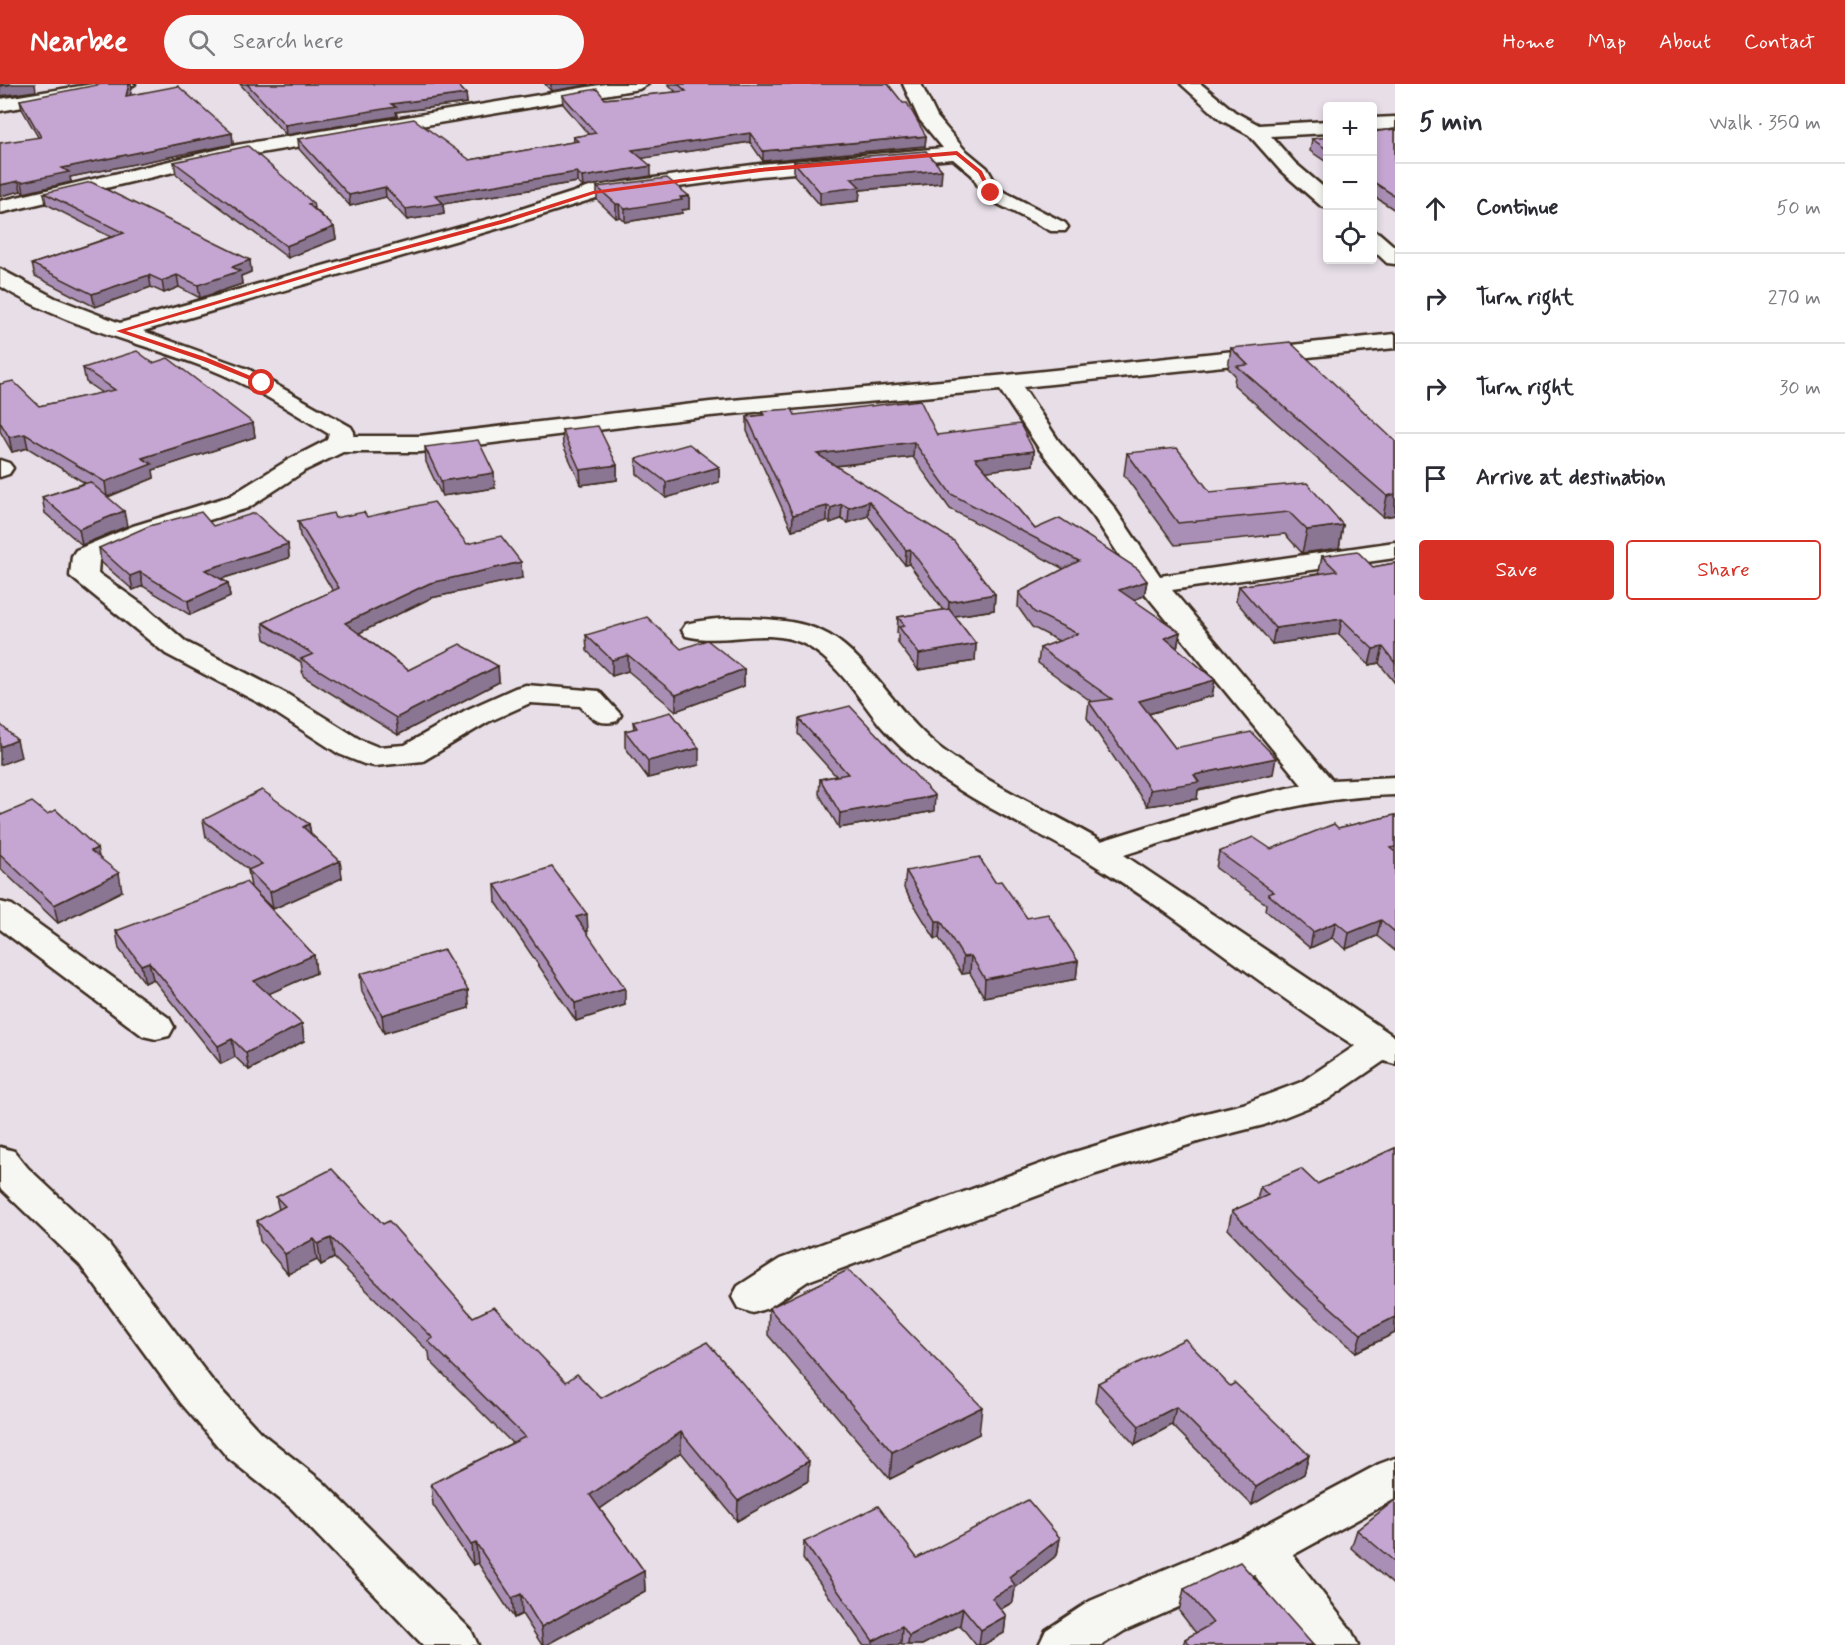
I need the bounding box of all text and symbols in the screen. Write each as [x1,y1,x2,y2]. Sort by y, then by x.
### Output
search box [164,15,584,69]
text: Nearbee [30,24,128,61]
icon: search [185,26,218,59]
text: Search here [233,28,344,56]
text: Home [1503,28,1555,56]
text: Map [1588,28,1626,56]
text: About [1659,28,1711,56]
text: Contact [1744,28,1815,56]
map controls [1323,102,1377,264]
button: + [1323,102,1377,156]
text: 5 min [1419,106,1483,140]
text: Walk · 350 m [1709,110,1821,137]
button: − [1323,156,1377,210]
route end [977,179,1003,205]
icon: ahead [1419,192,1452,225]
text: Continue [1476,194,1558,222]
text: 50 m [1776,195,1821,222]
button: locate [1323,210,1377,264]
icon: right [1419,282,1452,315]
text: Turn right [1476,284,1574,312]
text: 270 m [1768,285,1821,312]
route start [248,369,274,395]
icon: right [1419,372,1452,405]
text: Turn right [1476,374,1574,402]
text: 30 m [1779,375,1821,402]
icon: arrive [1419,462,1452,495]
text: Arrive at destination [1476,464,1666,492]
button: Save [1419,540,1614,600]
button: Share [1626,540,1821,600]

